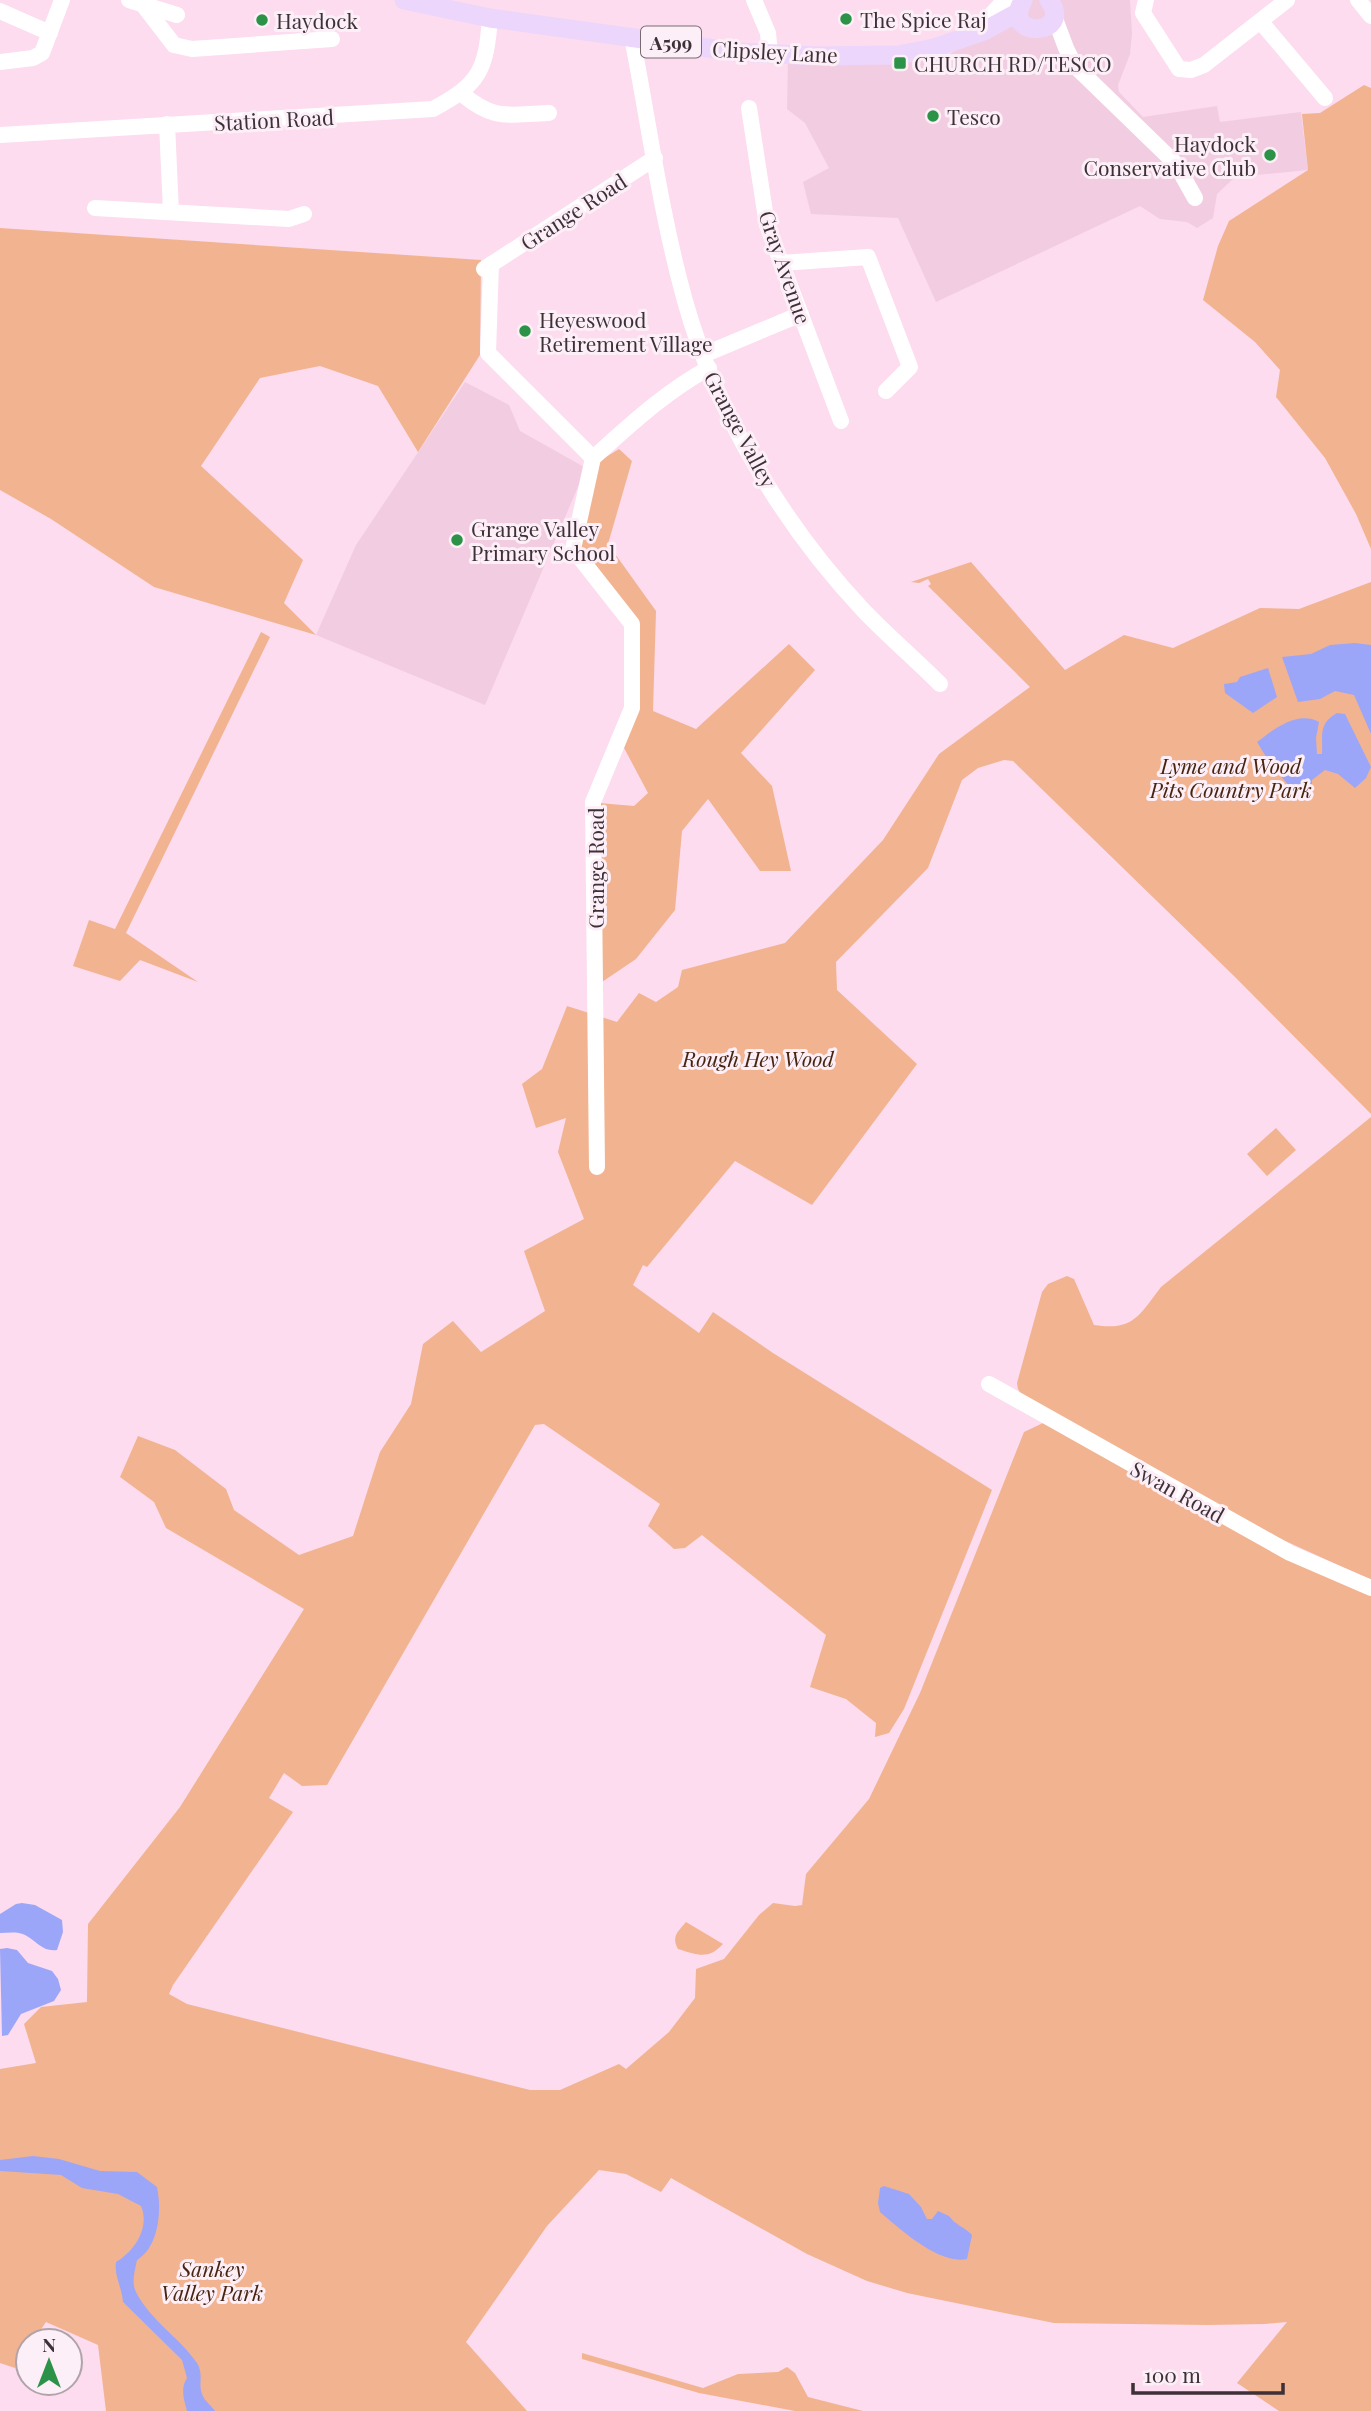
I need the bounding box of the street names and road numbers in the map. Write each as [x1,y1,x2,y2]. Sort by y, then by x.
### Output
road number: A599 [641,26,701,58]
street label: Clipsley Lane [712,34,838,68]
street label: Station Road [213,102,335,136]
street label: Grange Road [514,166,632,256]
street label: Gray Avenue [754,207,818,327]
street label: Grange Valley [699,366,784,492]
street label: Grange Road [581,807,609,929]
street label: Swan Road [1126,1454,1230,1528]

